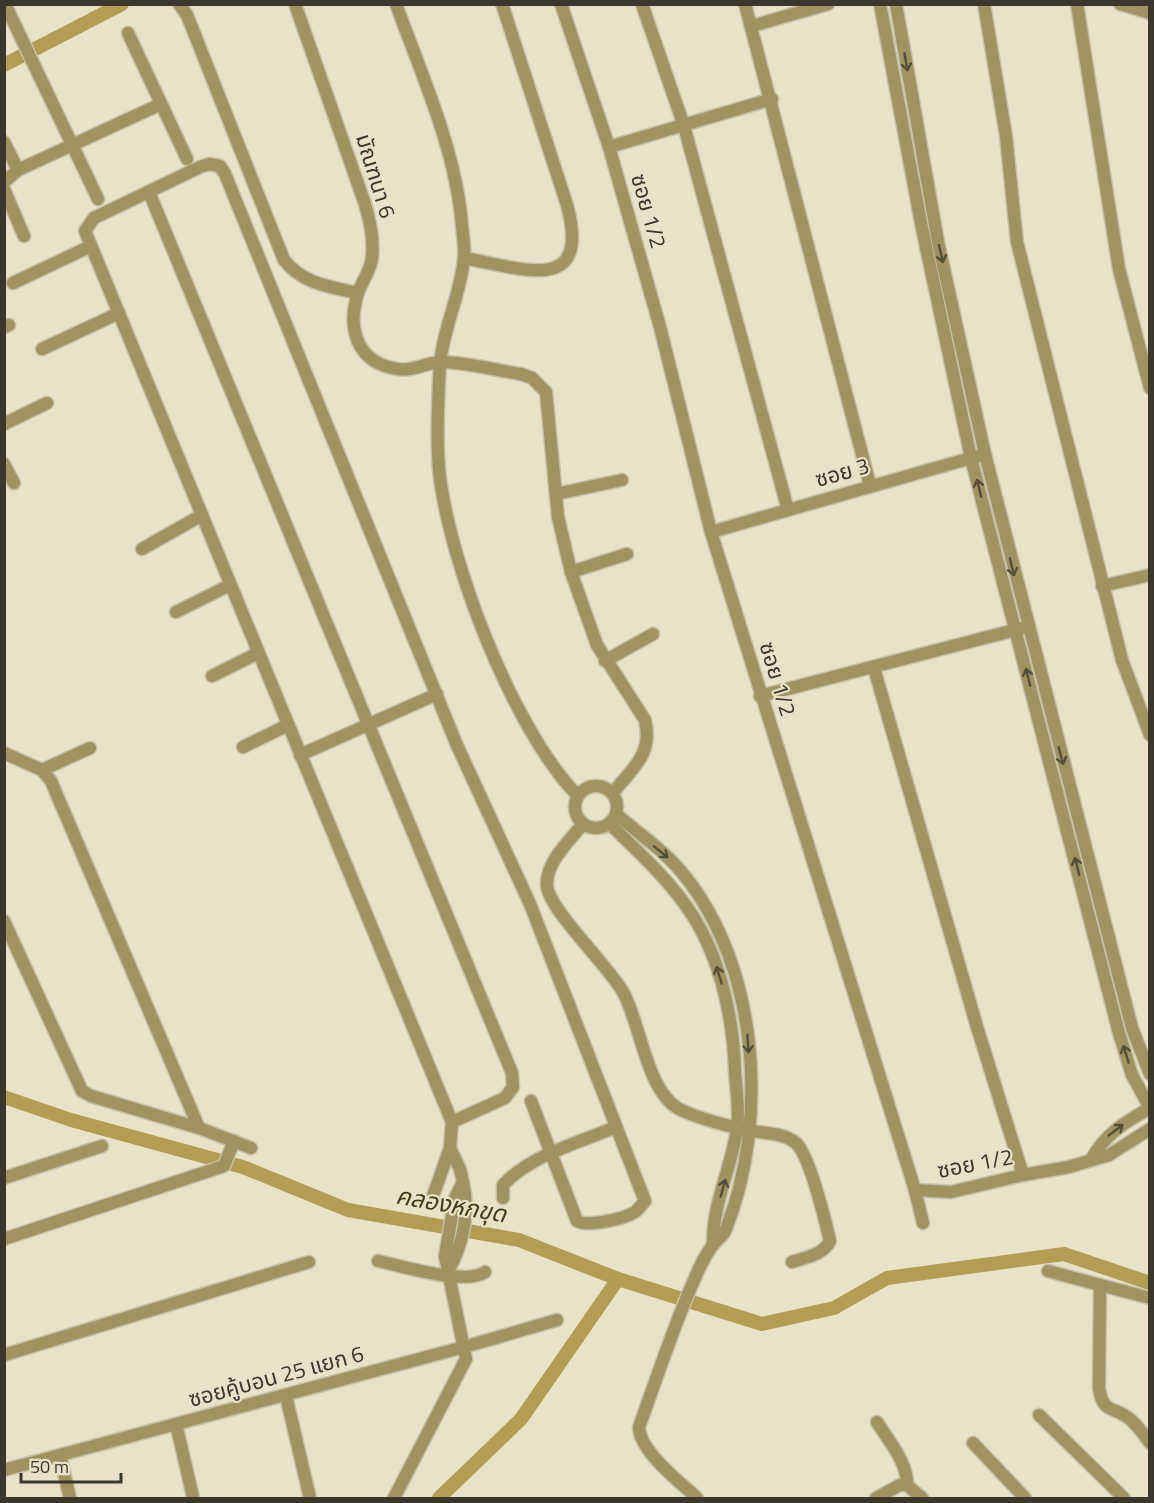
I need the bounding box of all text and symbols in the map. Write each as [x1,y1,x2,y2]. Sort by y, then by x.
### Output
one-way arrow [901,52,912,71]
street label: มัณฑนา 6 [347,129,405,223]
street label: ซอย 1/2 [622,170,676,252]
one-way arrow [935,244,947,263]
street label: ซอย 3 [811,448,873,496]
one-way arrow [973,479,984,498]
one-way arrow [1007,557,1019,576]
street label: ซอย 1/2 [751,637,805,721]
one-way arrow [1022,668,1033,687]
one-way arrow [1056,746,1067,765]
one-way arrow [653,845,669,858]
one-way arrow [1070,856,1082,875]
one-way arrow [713,966,724,985]
one-way arrow [742,1033,753,1053]
one-way arrow [1120,1045,1131,1064]
one-way arrow [1108,1123,1124,1136]
street label: ซอย 1/2 [934,1139,1016,1187]
water label: คลองหกขุด [393,1177,510,1232]
one-way arrow [718,1179,729,1198]
street label: ซอยคู้บอน 25 แยก 6 [184,1336,368,1416]
scale bar [21,1446,122,1484]
text: 50 m [30,1453,69,1480]

